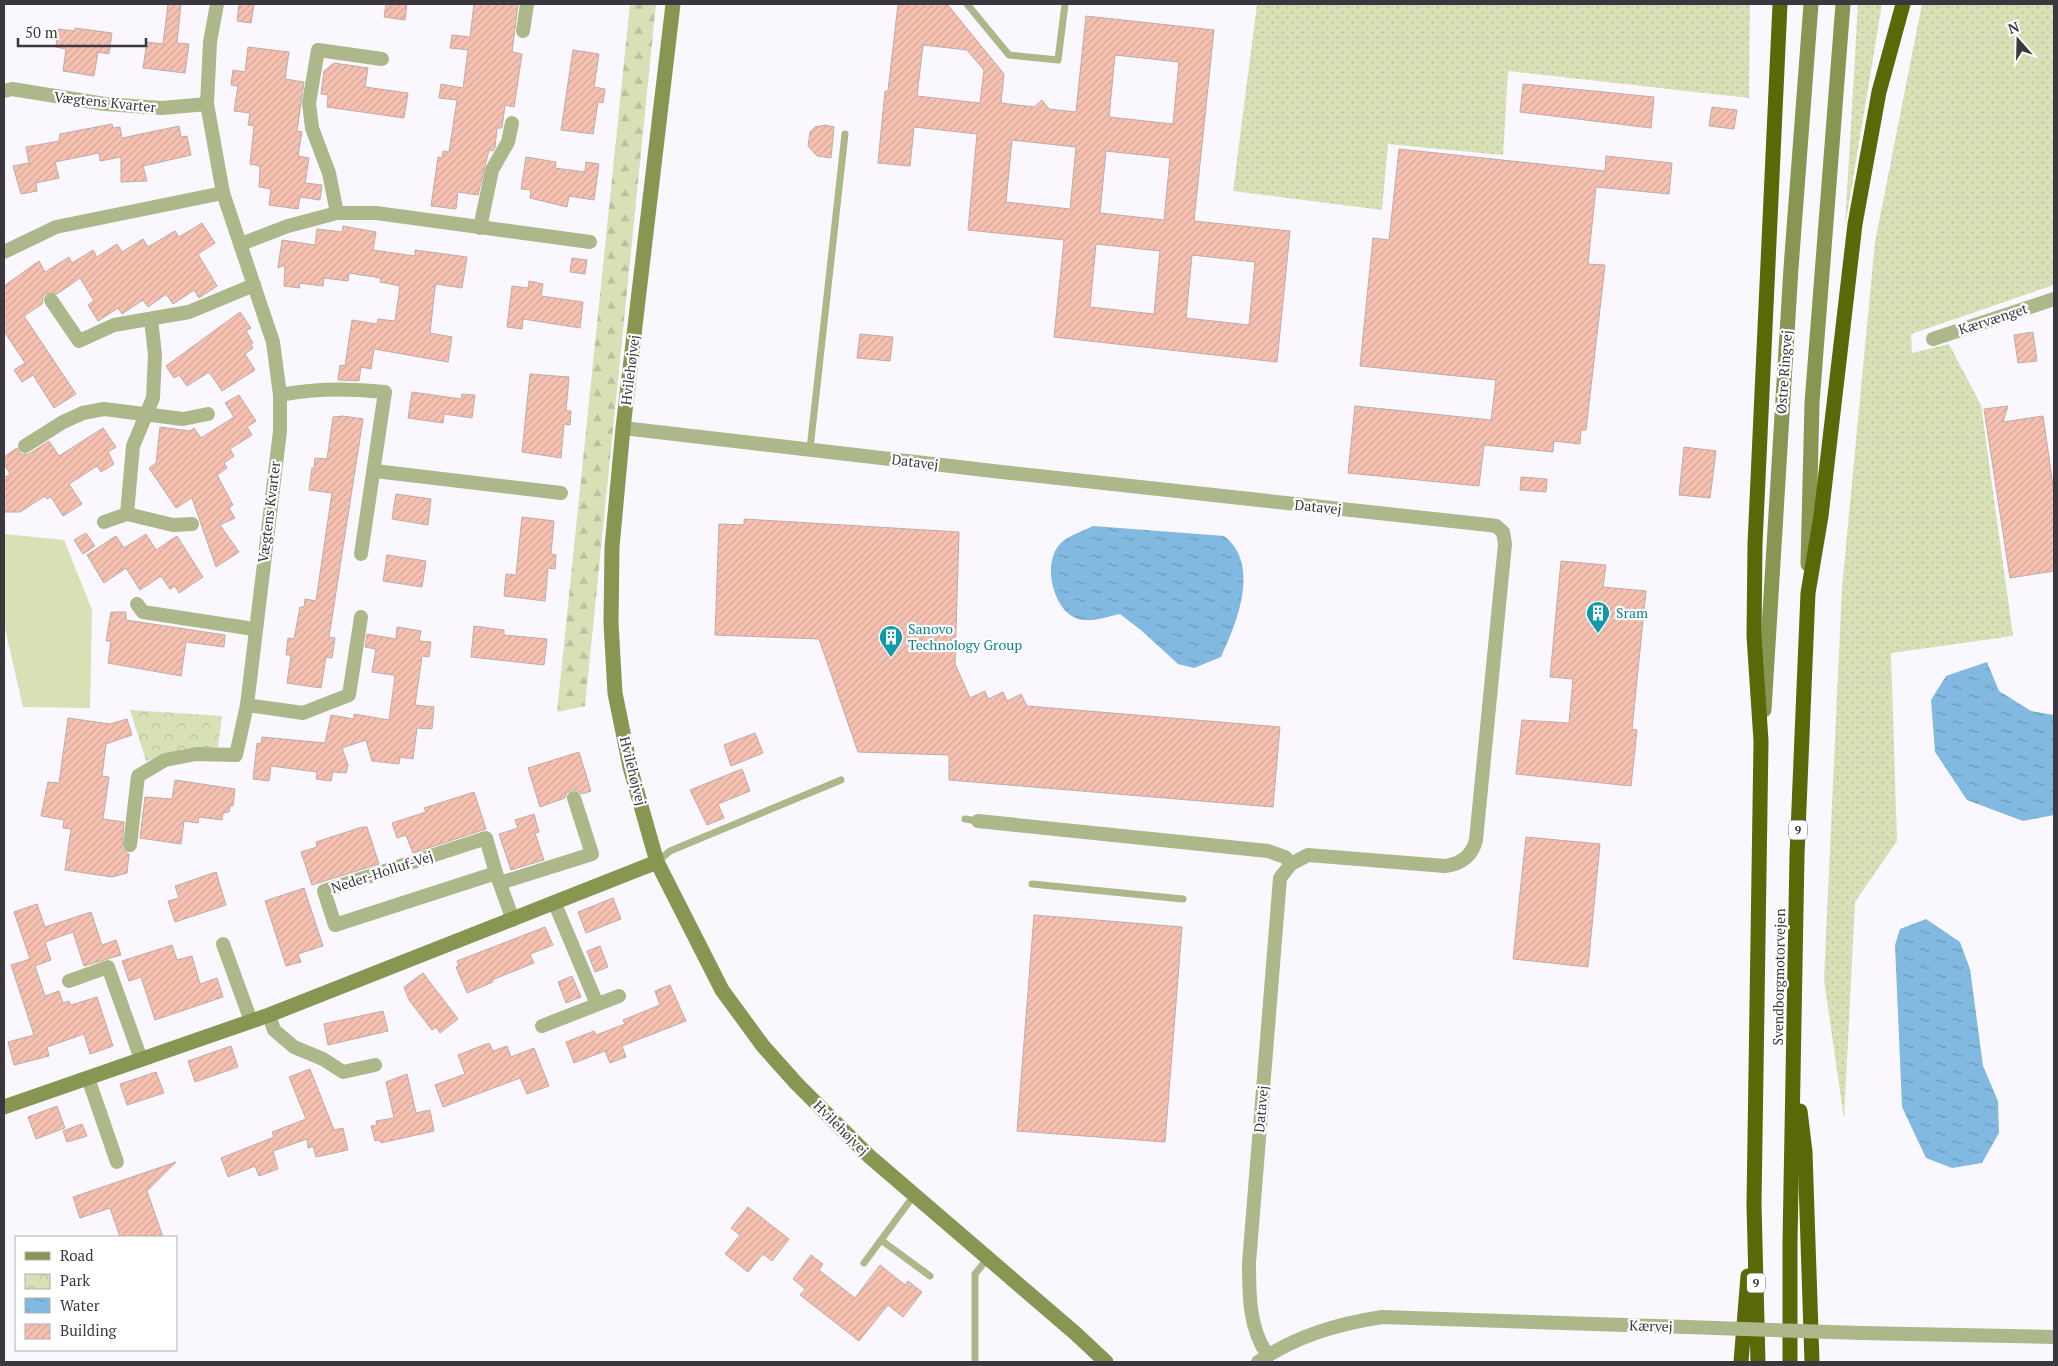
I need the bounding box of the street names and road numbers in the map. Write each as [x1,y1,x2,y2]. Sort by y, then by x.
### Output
street label: Vægtens Kvarter [53,87,157,116]
street label: Kærvænget [1956,298,2031,339]
street label: Østre Ringvej [1771,329,1796,415]
street label: Hvilehøjvej [616,334,643,406]
street label: Datavej [890,449,940,474]
street label: Vægtens Kvarter [253,459,284,564]
street label: Datavej [1294,495,1343,518]
street label: Hvilehøjvej [616,734,651,807]
road number: 9 [1789,820,1807,840]
street label: Neder-Holluf-Vej [328,846,435,897]
street label: Svendborgmotorvejen [1768,908,1789,1046]
street label: Datavej [1249,1085,1272,1133]
street label: Hvilehøjvej [810,1096,873,1159]
road number: 9 [1747,1274,1765,1292]
street label: Kærvej [1629,1315,1673,1336]

